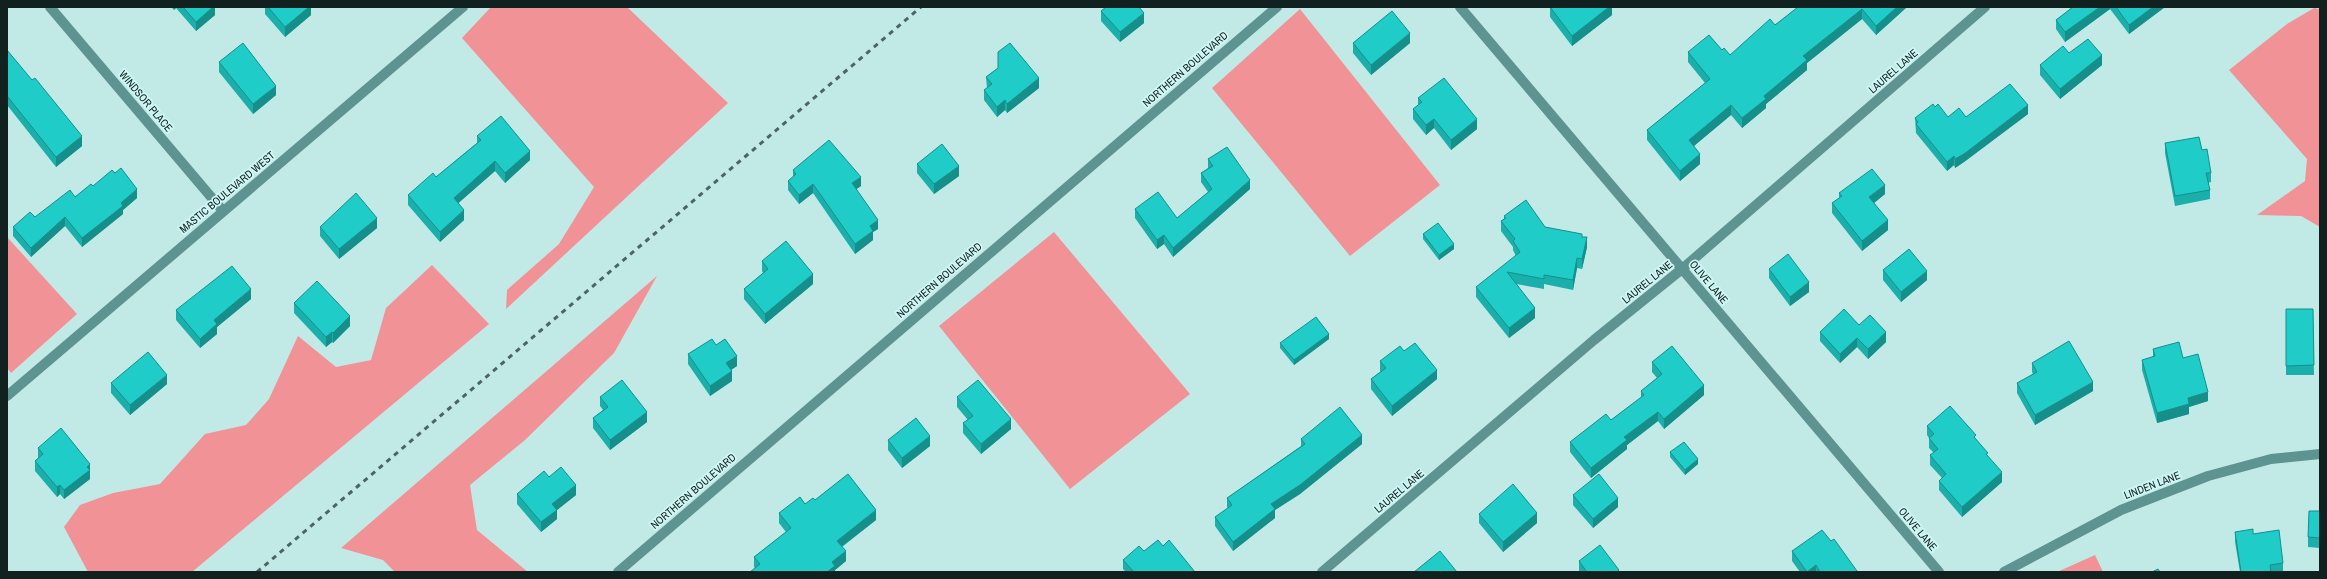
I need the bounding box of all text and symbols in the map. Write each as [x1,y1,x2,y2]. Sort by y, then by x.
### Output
street label: NORTHERN BOULEVARD [1139,28,1231,110]
street label: LAUREL LANE [1865,46,1921,96]
street label: WINDSOR PLACE [116,68,176,134]
street label: MASTIC BOULEVARD WEST [176,148,278,236]
street label: NORTHERN BOULEVARD [893,239,985,321]
street label: LAUREL LANE [1619,257,1675,307]
street label: OLIVE LANE [1687,257,1731,307]
street label: NORTHERN BOULEVARD [647,450,739,532]
street label: LAUREL LANE [1371,466,1427,516]
street label: LINDEN LANE [2122,468,2182,502]
street label: OLIVE LANE [1896,504,1940,554]

